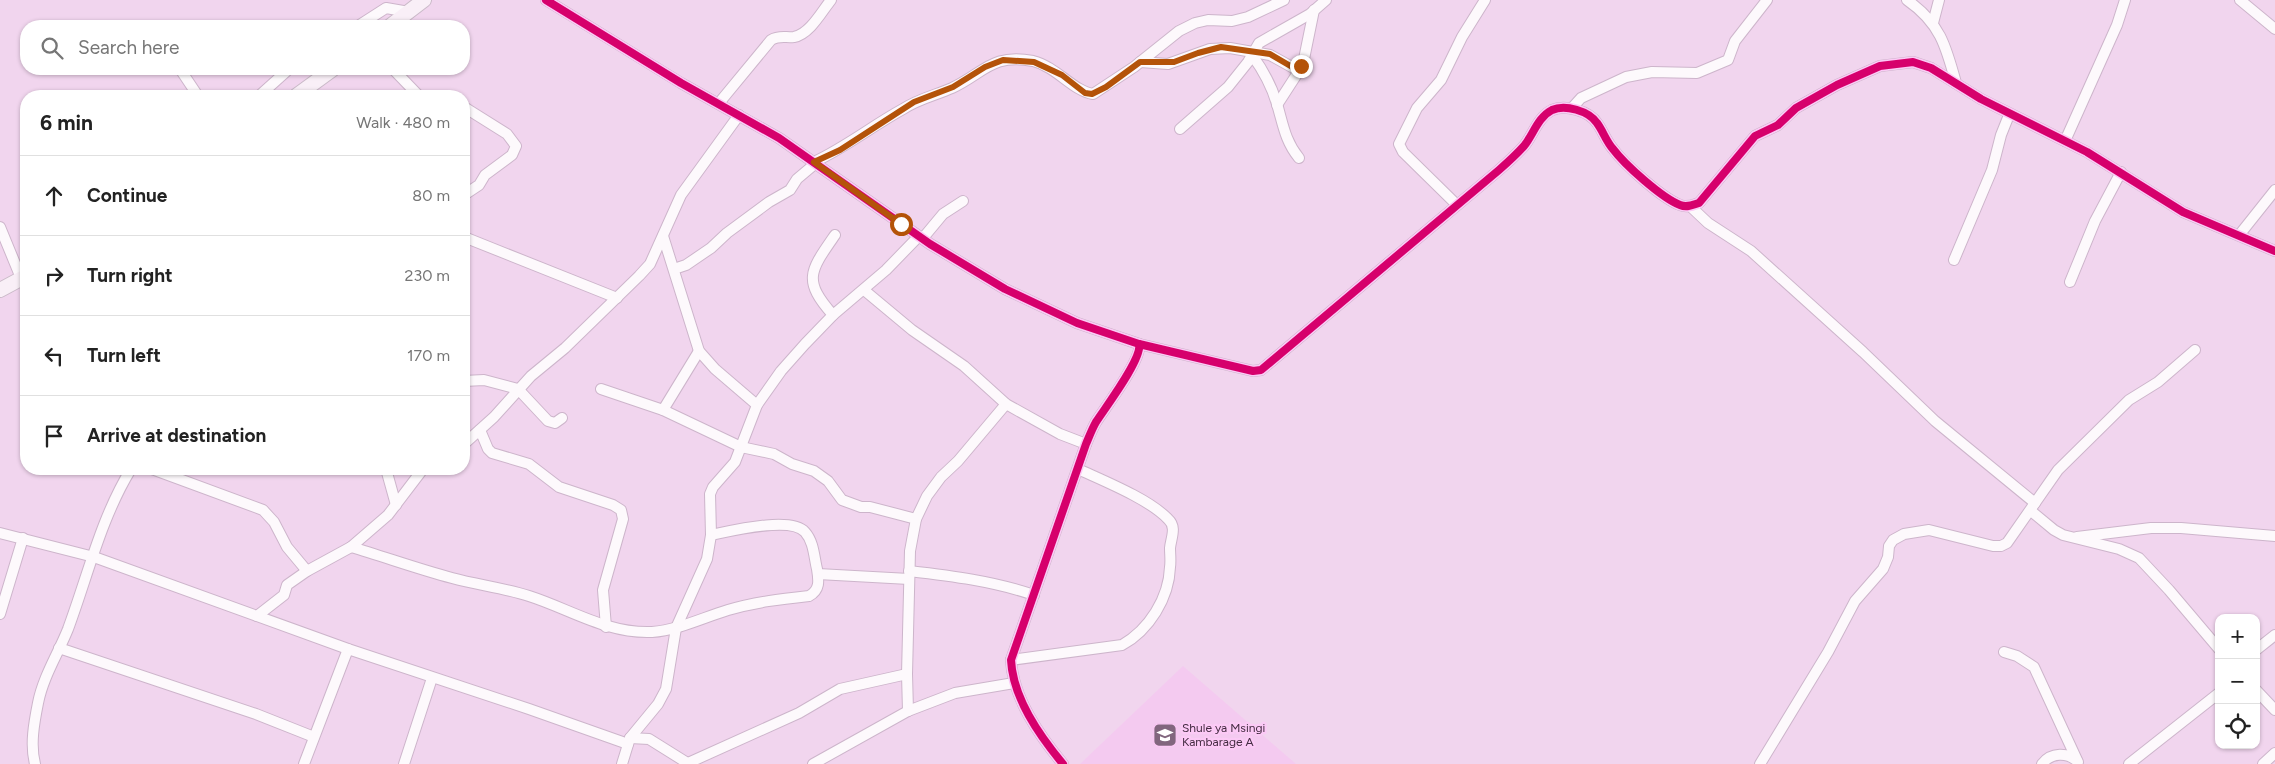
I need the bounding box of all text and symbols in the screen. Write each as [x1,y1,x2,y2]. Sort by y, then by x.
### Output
search box [20,20,470,75]
icon: search [38,34,66,62]
text: Search here [78,36,180,59]
route end [1290,55,1313,78]
text: 6 min [40,110,93,135]
text: Walk · 480 m [356,113,450,132]
icon: ahead [40,182,68,210]
text: Continue [87,184,167,207]
text: 80 m [412,186,450,205]
route start [890,213,913,236]
icon: right [40,262,68,290]
text: Turn right [87,264,173,287]
text: 230 m [405,266,450,285]
icon: left [40,342,68,370]
text: Turn left [87,344,161,367]
text: 170 m [407,346,450,365]
icon: arrive [40,422,68,450]
text: Arrive at destination [87,424,266,447]
map controls [2215,614,2260,749]
button: + [2215,614,2260,659]
button: − [2215,659,2260,704]
button: locate [2215,704,2260,749]
place label: Shule ya Msingi Kambarage A [1182,721,1265,749]
school or university icon: Shule ya Msingi Kambarage A [1152,722,1178,748]

